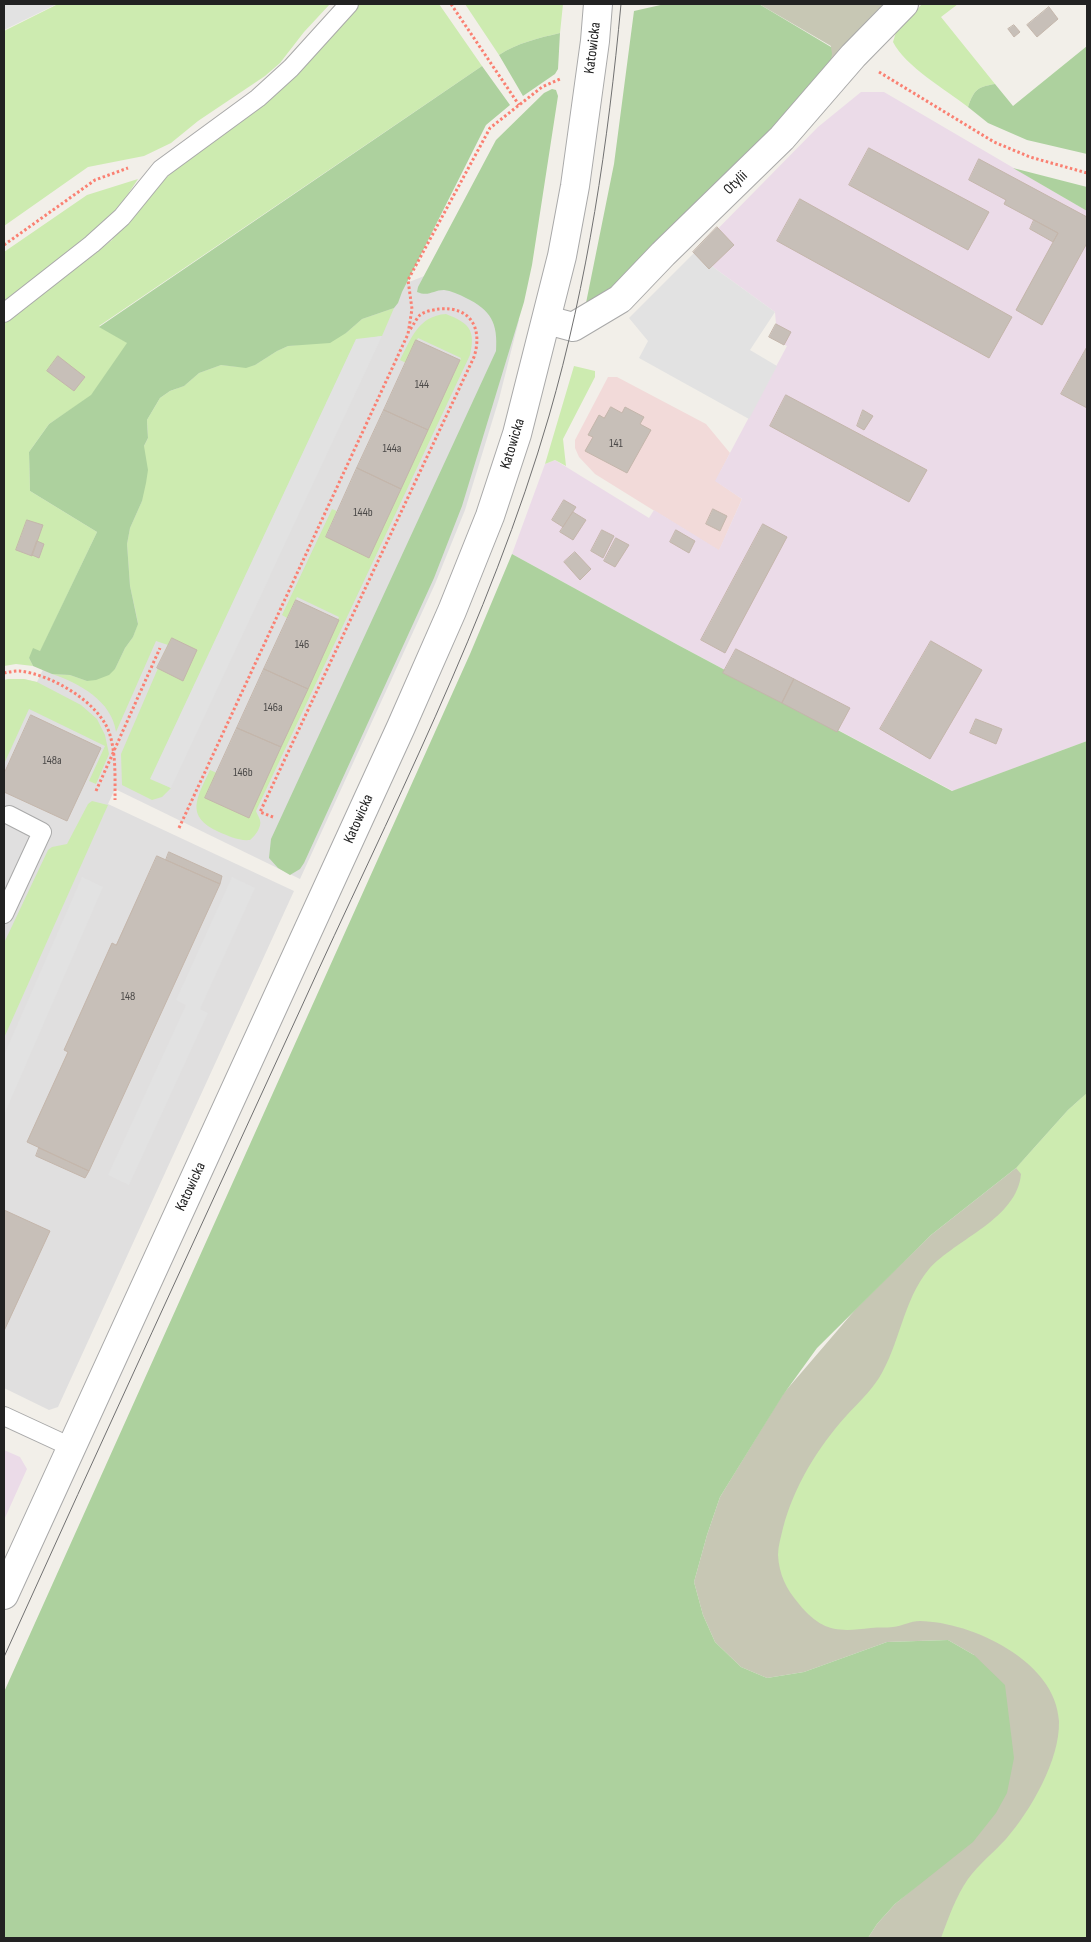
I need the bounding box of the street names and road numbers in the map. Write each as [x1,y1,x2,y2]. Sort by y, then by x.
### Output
street label: Katowicka [581,21,605,75]
street label: Otylii [720,167,752,199]
street label: Katowicka [497,417,529,471]
street label: Katowicka [340,792,378,846]
street label: Katowicka [172,1160,210,1214]

